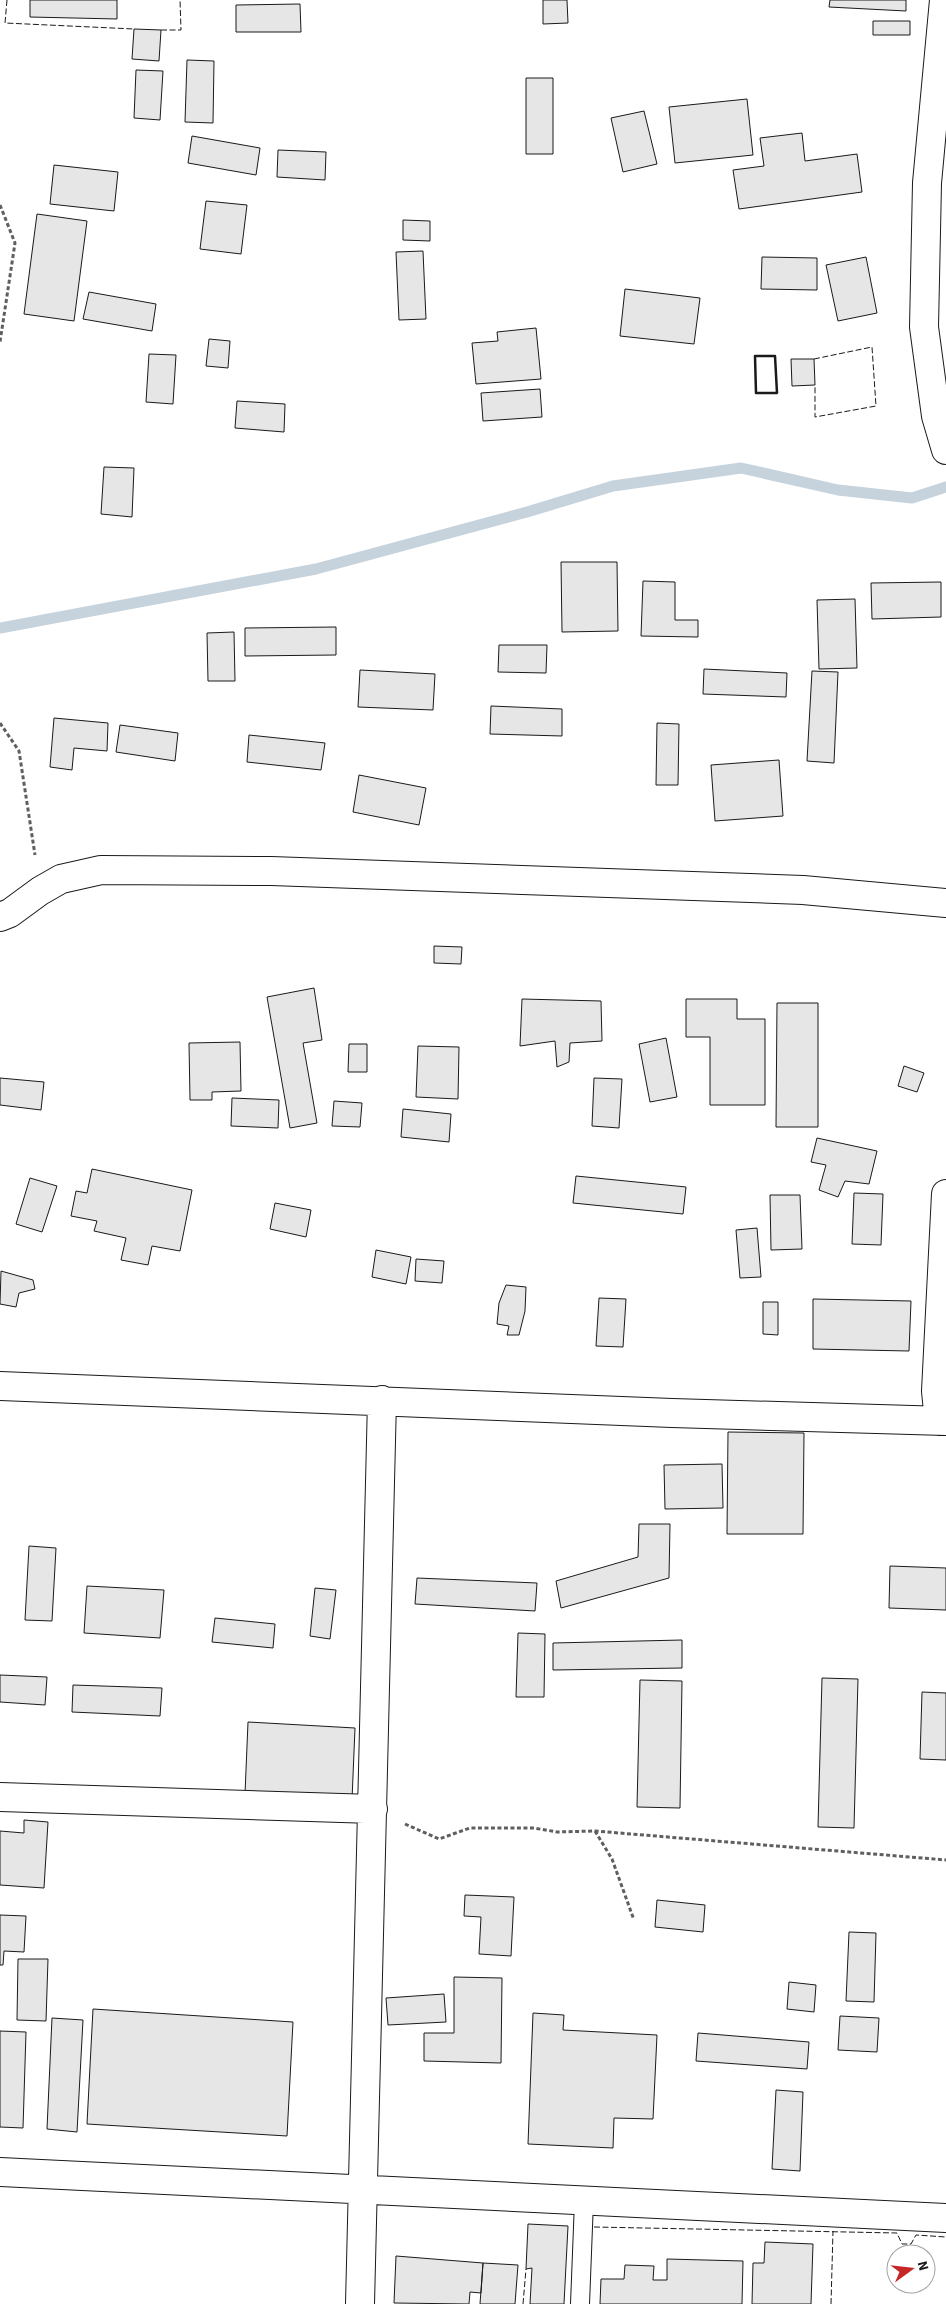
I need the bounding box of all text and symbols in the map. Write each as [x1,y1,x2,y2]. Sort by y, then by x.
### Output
north arrow [886,2244,936,2294]
text: N [912,2259,933,2273]

